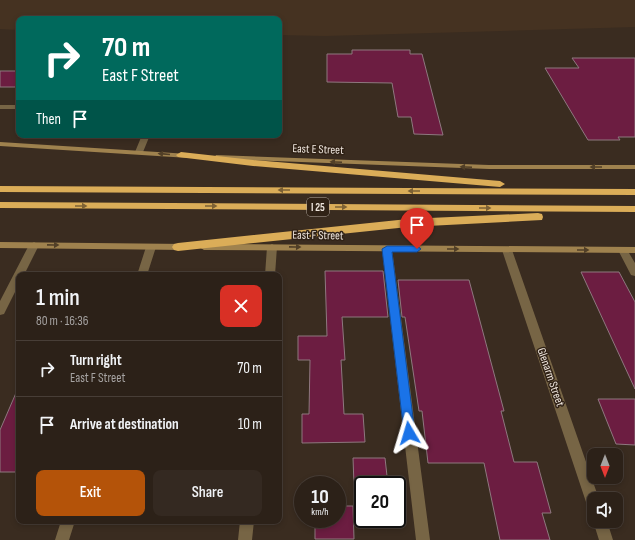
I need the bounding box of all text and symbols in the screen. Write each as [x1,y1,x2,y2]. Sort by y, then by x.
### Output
text: 70 m [102,31,150,64]
icon: right [36,32,88,84]
text: East F Street [102,65,179,86]
icon: arrive [69,108,91,130]
text: Then [36,110,61,129]
street label: East E Street [292,141,344,158]
one-way arrow [158,151,170,157]
one-way arrow [329,159,342,165]
one-way arrow [460,163,472,170]
one-way arrow [589,164,602,170]
one-way arrow [277,187,290,193]
one-way arrow [407,188,420,194]
road number: I 25 [307,198,329,216]
one-way arrow [75,203,88,209]
one-way arrow [205,203,217,210]
one-way arrow [335,204,348,210]
one-way arrow [479,205,492,211]
pin [400,208,434,249]
icon: arrive [406,214,428,236]
street label: East F Street [292,228,344,243]
one-way arrow [47,242,60,248]
one-way arrow [289,244,302,250]
one-way arrow [447,246,460,252]
one-way arrow [577,247,590,253]
text: 1 min [36,283,80,312]
button: close [220,285,262,327]
text: 80 m · 16:36 [36,313,88,329]
street label: Glenarm Street [533,346,568,409]
text: Turn right [70,351,122,370]
icon: right [36,358,58,380]
text: 70 m [237,359,262,378]
text: East F Street [70,370,125,386]
position arrow [388,412,430,454]
icon: arrive [36,414,58,436]
text: Arrive at destination [70,415,179,434]
text: 10 m [238,415,262,434]
north arrow [587,448,623,484]
map controls [587,448,623,528]
button: Exit [36,470,145,516]
button: Share [153,470,262,516]
speed limit sign: 20 [354,476,406,528]
text: 10 [311,485,329,509]
button: sound [587,492,623,528]
text: km/h [311,506,329,518]

